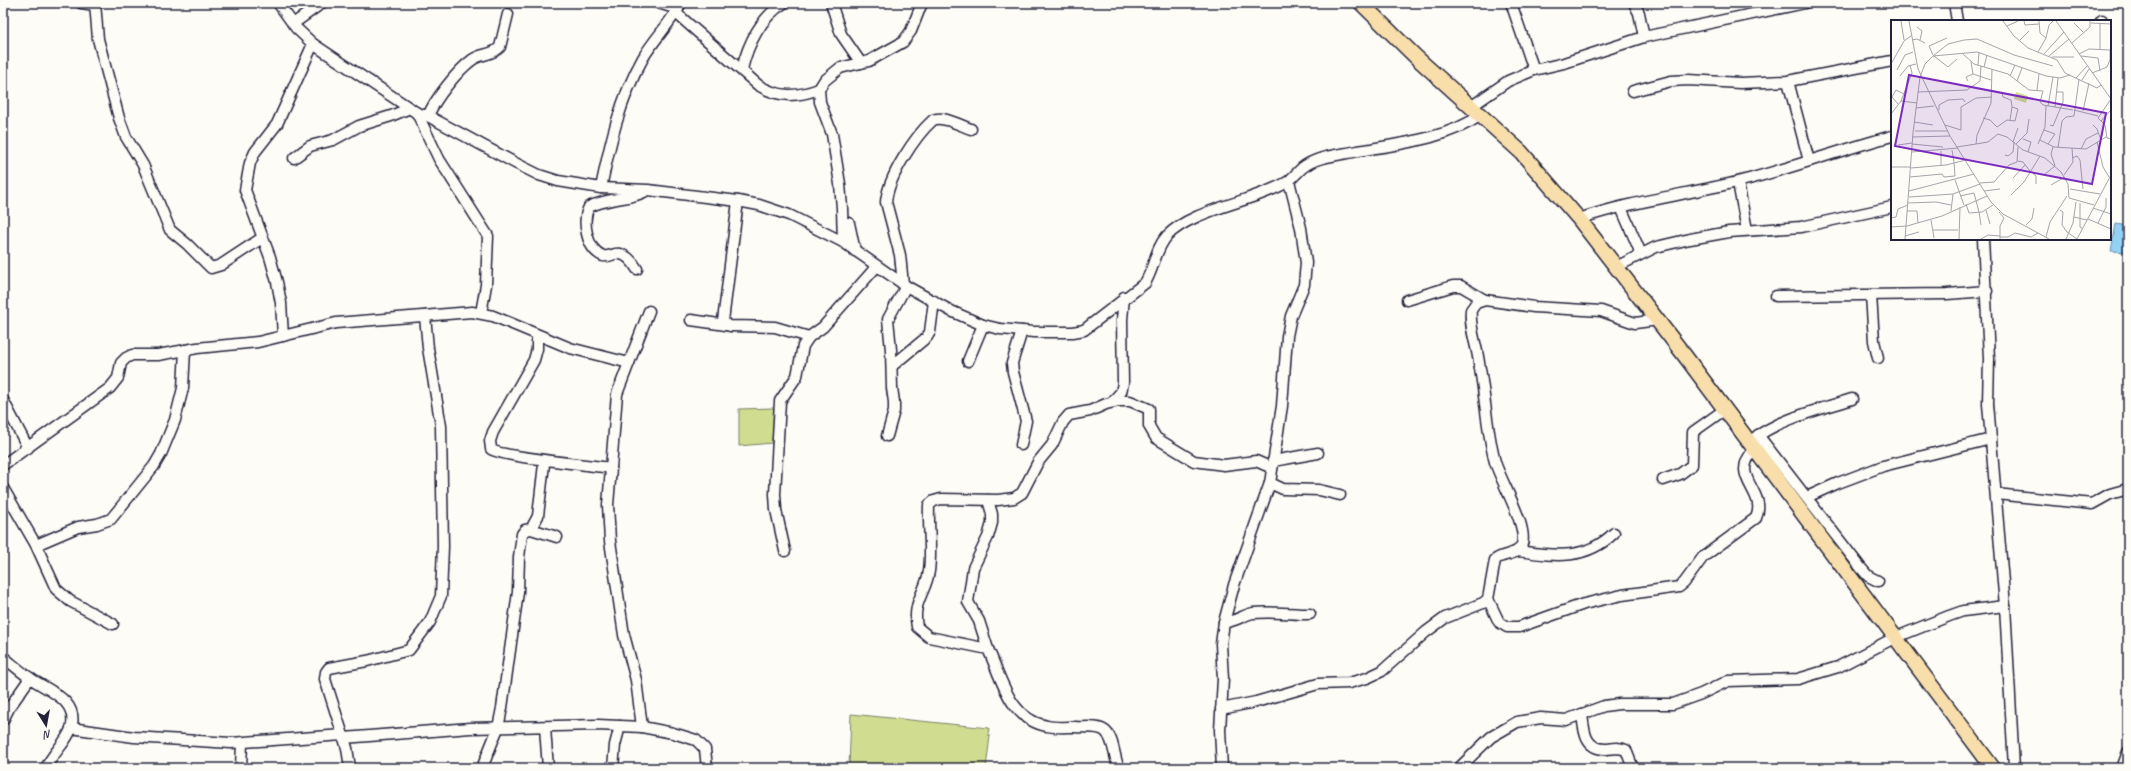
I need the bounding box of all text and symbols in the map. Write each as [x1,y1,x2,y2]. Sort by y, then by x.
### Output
inset map [1891,20,2111,240]
north arrow [26,705,66,745]
text: N [41,727,53,743]

